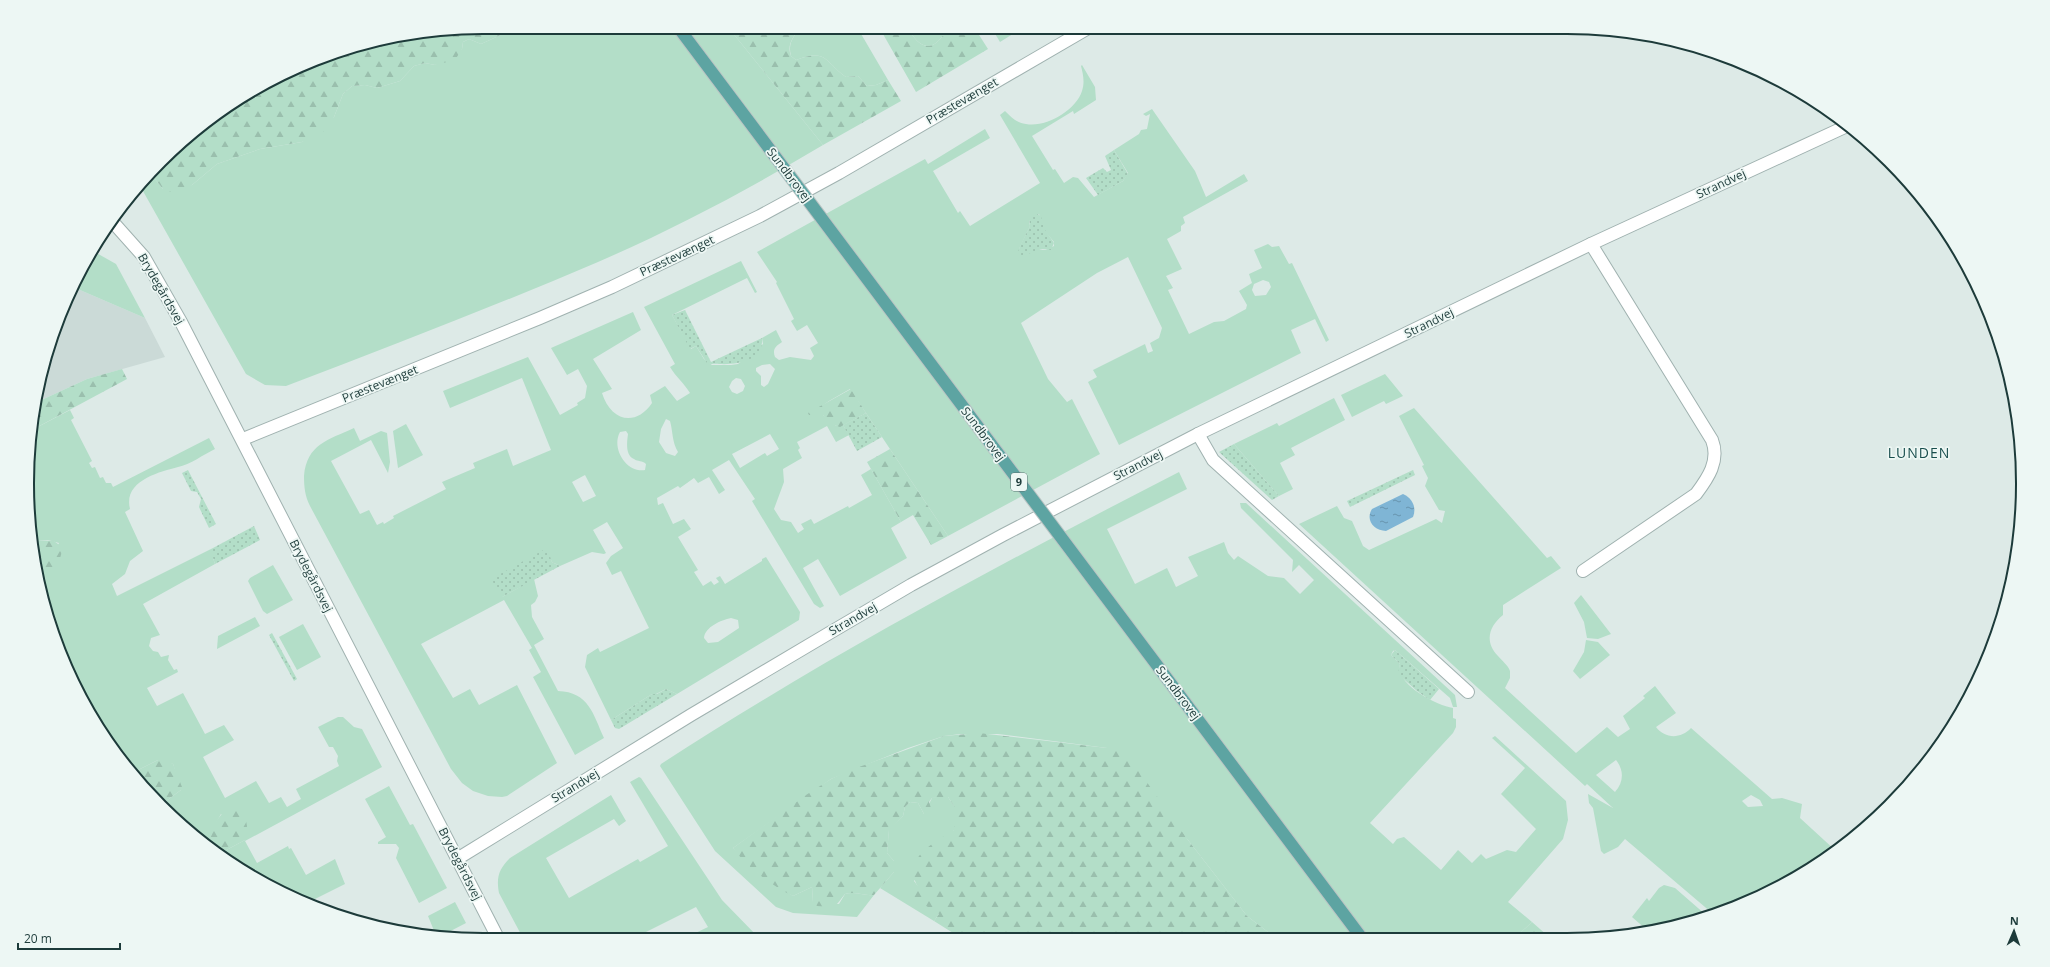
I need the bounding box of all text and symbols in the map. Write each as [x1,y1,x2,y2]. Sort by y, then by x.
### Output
street label: Præstevænget [923,73,1001,128]
street label: Sundbrovej [763,144,815,205]
street label: Strandvej [1693,165,1748,202]
street label: Præstevænget [637,231,717,280]
street label: Brydegårdsvej [134,250,189,327]
street label: Strandvej [1401,303,1456,342]
street label: Præstevænget [339,361,420,406]
street label: Sundbrovej [957,403,1009,464]
district label: LUNDEN [1888,443,1950,462]
street label: Strandvej [1110,445,1165,484]
road number: 9 [1011,473,1027,491]
street label: Brydegårdsvej [286,536,337,615]
street label: Strandvej [826,598,880,639]
street label: Sundbrovej [1152,662,1204,723]
street label: Strandvej [548,765,602,806]
street label: Brydegårdsvej [435,824,486,903]
north arrow [1994,911,2034,951]
text: N [2010,913,2019,928]
scale bar [18,925,120,951]
text: 20 m [24,930,52,947]

